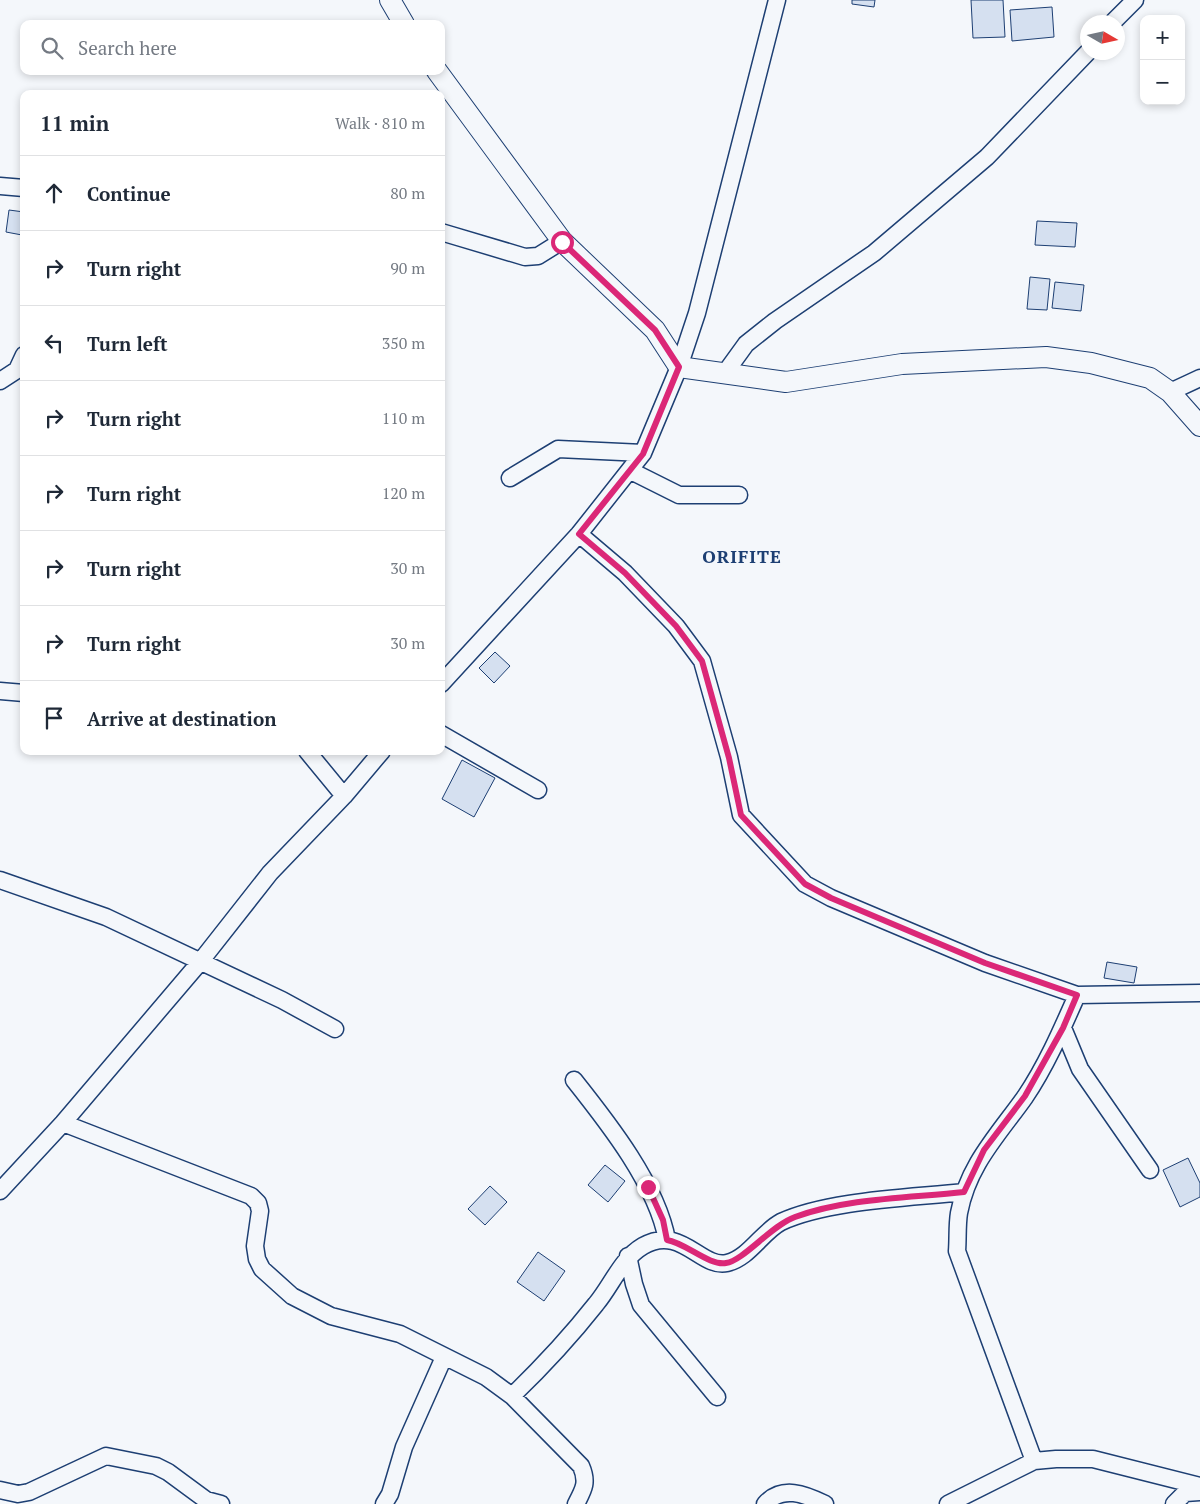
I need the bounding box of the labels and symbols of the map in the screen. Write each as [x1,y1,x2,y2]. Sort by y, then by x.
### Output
north arrow [1080,15,1125,60]
route start [551,231,574,254]
district label: ORIFITE [702,544,782,568]
route end [637,1176,660,1199]

